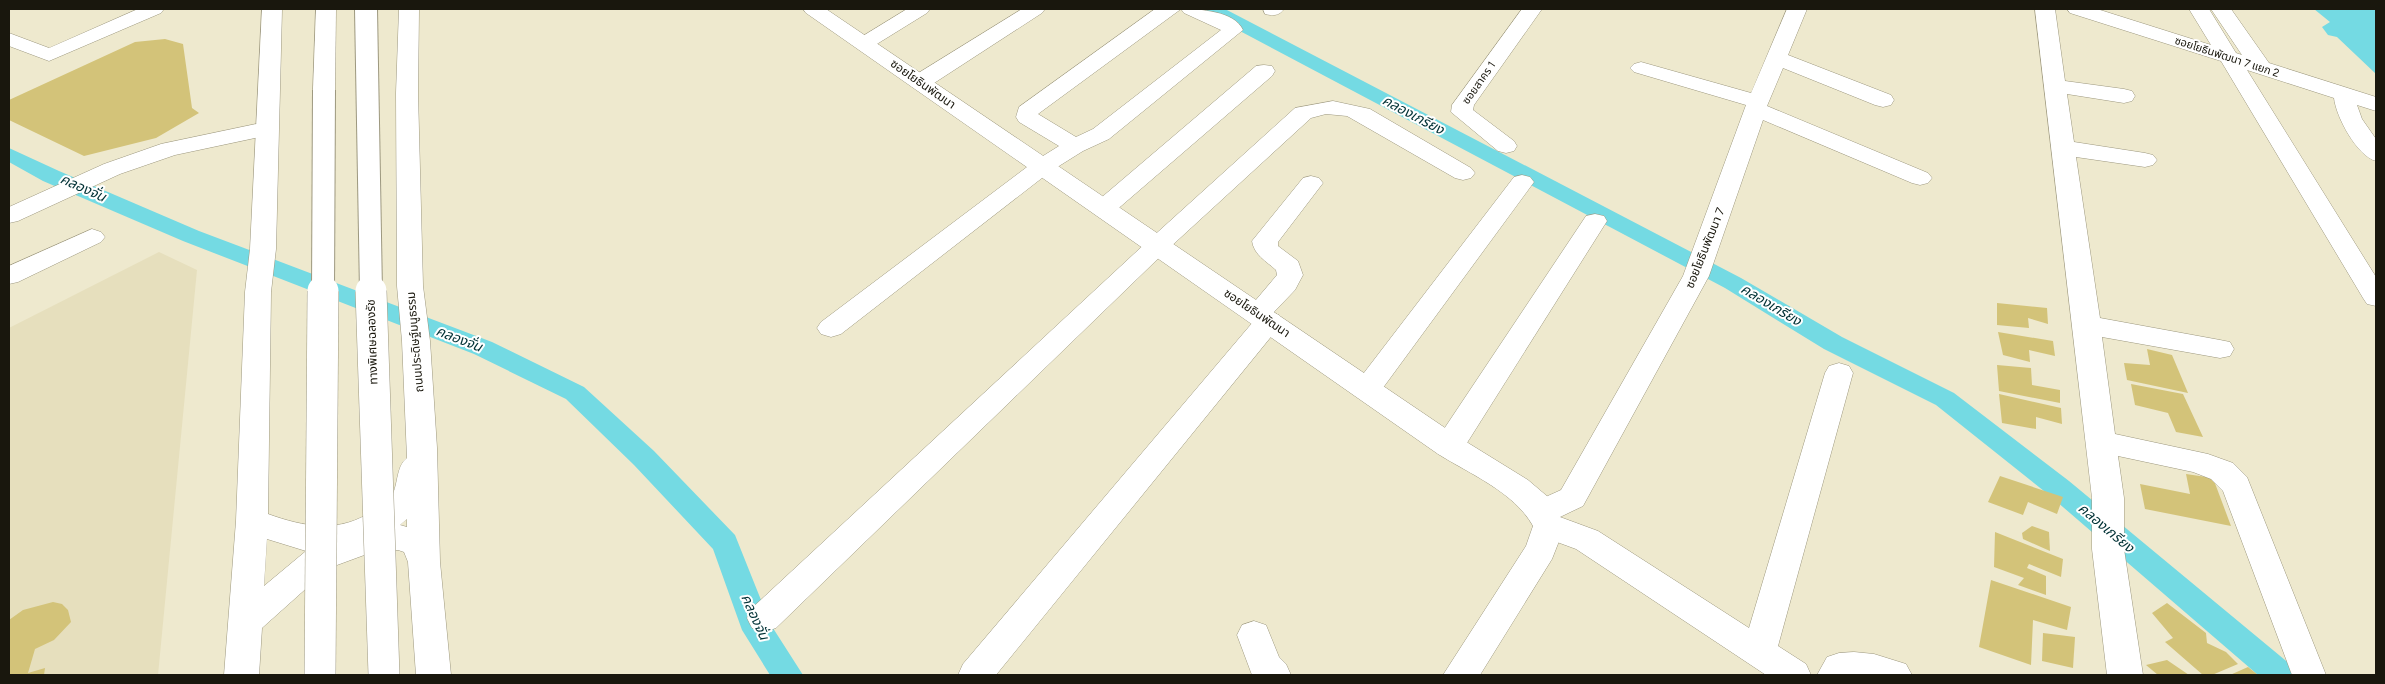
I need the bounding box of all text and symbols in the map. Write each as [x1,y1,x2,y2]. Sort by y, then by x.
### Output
street label: ซอยโยธินพัฒนา 7 แยก 2 [2173,34,2281,80]
street label: ซอยโยธินพัฒนา [888,56,958,112]
street label: ซอยสาคร 1 [1460,59,1498,107]
water label: คลองเกรียง [1379,92,1448,139]
water label: คลองจั่น [58,169,110,206]
street label: ซอยโยธินพัฒนา 7 [1682,205,1728,290]
water label: คลองเกรียง [1738,280,1806,330]
street label: ซอยโยธินพัฒนา [1221,286,1293,340]
street label: ถนนประดิษฐ์มนูธรรม [404,291,426,393]
street label: ทางพิเศษฉลองรัช [364,299,380,385]
water label: คลองจั่น [433,321,486,356]
water label: คลองเกรียง [2075,500,2138,557]
water label: คลองจั่น [737,591,774,644]

